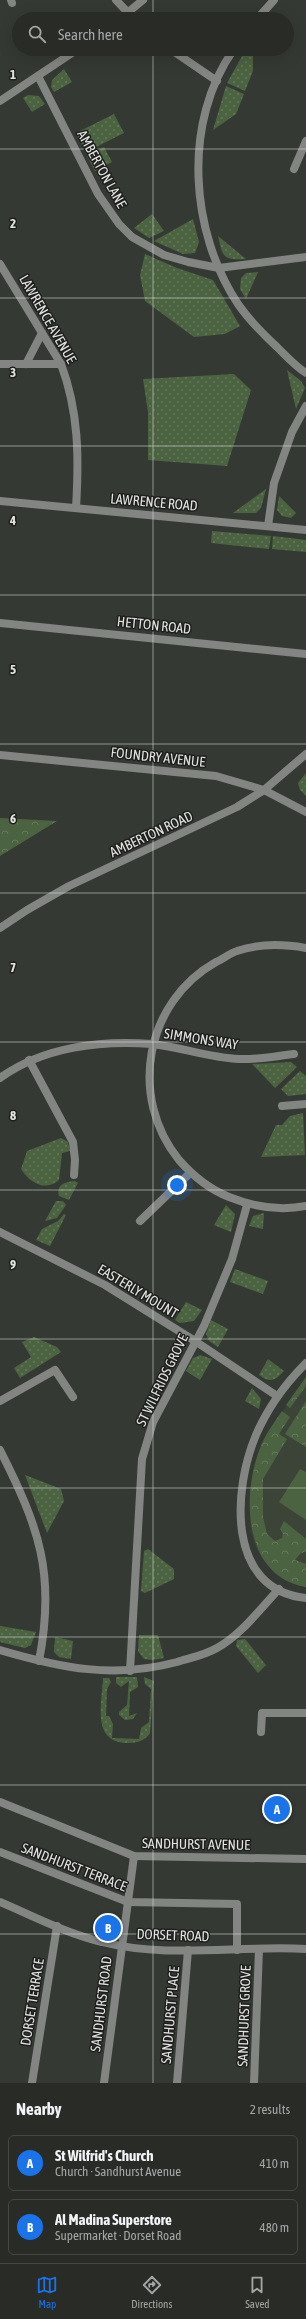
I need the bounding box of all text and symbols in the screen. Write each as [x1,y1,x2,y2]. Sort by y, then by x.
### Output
search box [12,12,294,56]
icon: search [26,23,48,45]
text: Search here [58,26,123,43]
text: 1 [10,67,16,82]
street label: AMBERTON LANE [74,127,130,211]
text: 2 [10,216,16,231]
street label: LAWRENCE AVENUE [16,272,80,366]
text: 3 [10,365,16,380]
street label: LAWRENCE ROAD [110,490,198,514]
text: 4 [9,513,16,528]
street label: HETTON ROAD [116,613,192,637]
text: 5 [10,662,16,677]
street label: FOUNDRY AVENUE [110,744,206,770]
street label: AMBERTON ROAD [107,808,195,860]
text: 6 [10,811,16,826]
text: 7 [10,960,16,975]
street label: SIMMONS WAY [163,1025,240,1053]
text: 8 [10,1108,16,1123]
your location [167,1175,187,1195]
text: 9 [10,1257,16,1272]
street label: EASTERLY MOUNT [95,1261,181,1321]
street label: ST WILFRIDS GROVE [133,1331,191,1428]
pin: A [264,1794,290,1824]
street label: SANDHURST AVENUE [142,1835,250,1853]
street label: SANDHURST TERRACE [19,1840,129,1894]
pin: B [95,1913,121,1943]
street label: DORSET ROAD [136,1926,210,1944]
street label: SANDHURST ROAD [87,1955,115,2053]
street label: DORSET TERRACE [17,1957,47,2047]
street label: SANDHURST GROVE [234,1965,254,2067]
street label: SANDHURST PLACE [158,1966,182,2064]
text: Nearby [16,2099,62,2119]
text: 2 results [250,2102,290,2117]
text: St Wilfrid's Church [55,2147,153,2164]
text: A [27,2156,33,2171]
text: 410 m [260,2156,289,2171]
text: Church · Sandhurst Avenue [55,2164,181,2179]
text: Al Madina Superstore [55,2211,172,2228]
text: B [27,2220,33,2235]
text: 480 m [260,2220,289,2235]
text: Supermarket · Dorset Road [55,2228,181,2243]
tab: Map [36,2274,58,2310]
tab: Directions [131,2274,172,2310]
tab: Saved [245,2274,270,2310]

